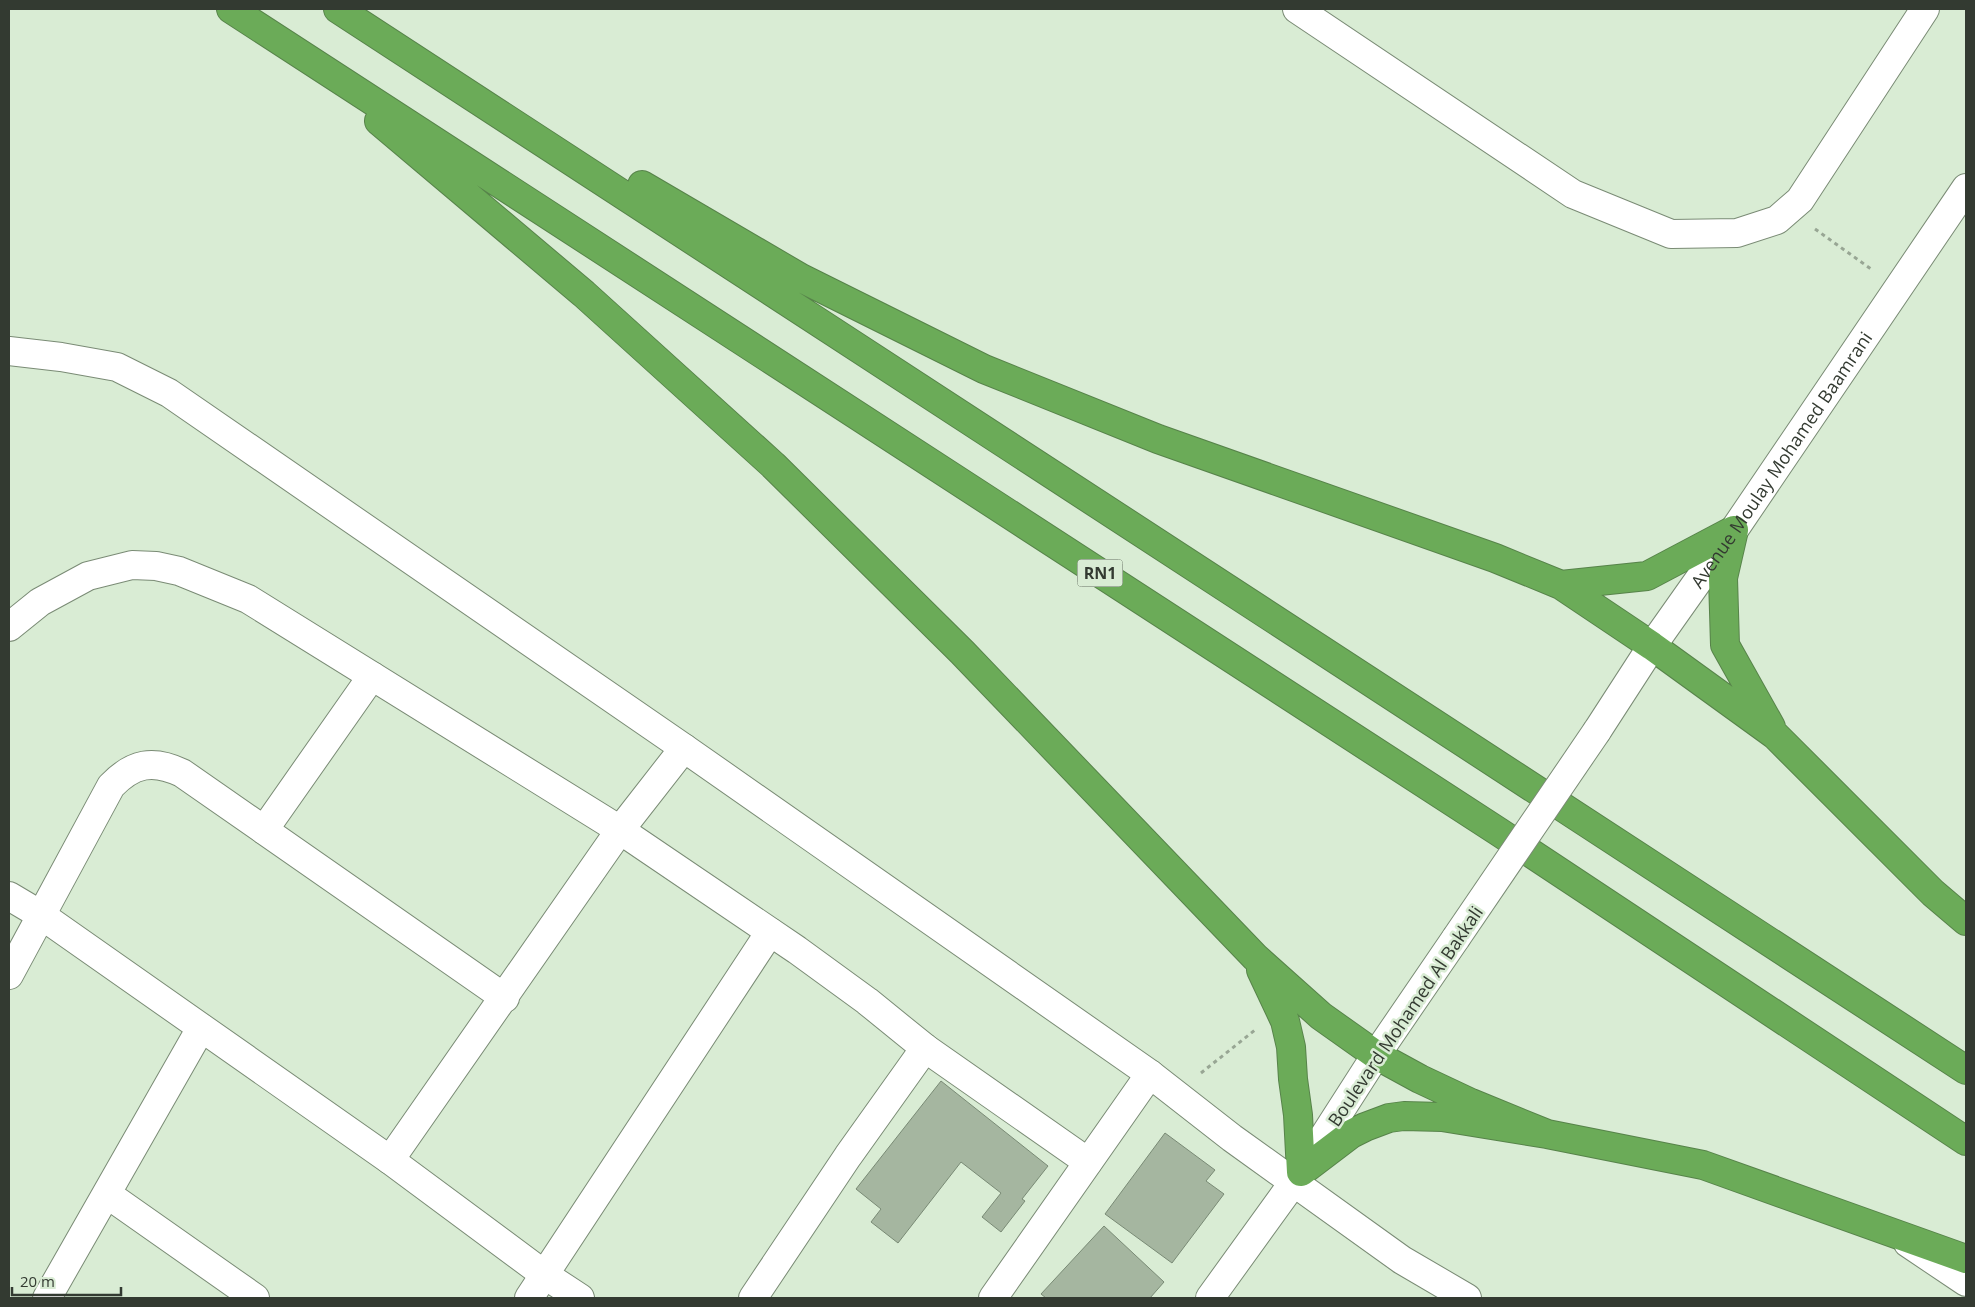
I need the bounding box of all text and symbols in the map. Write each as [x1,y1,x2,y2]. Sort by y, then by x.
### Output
street label: Avenue Moulay Mohamed Baamrani [1685,327,1877,593]
road number: RN1 [1078,560,1122,586]
street label: Boulevard Mohamed Al Bakkali [1322,901,1488,1131]
scale bar [12,1264,121,1296]
text: 20 m [20,1271,55,1291]

